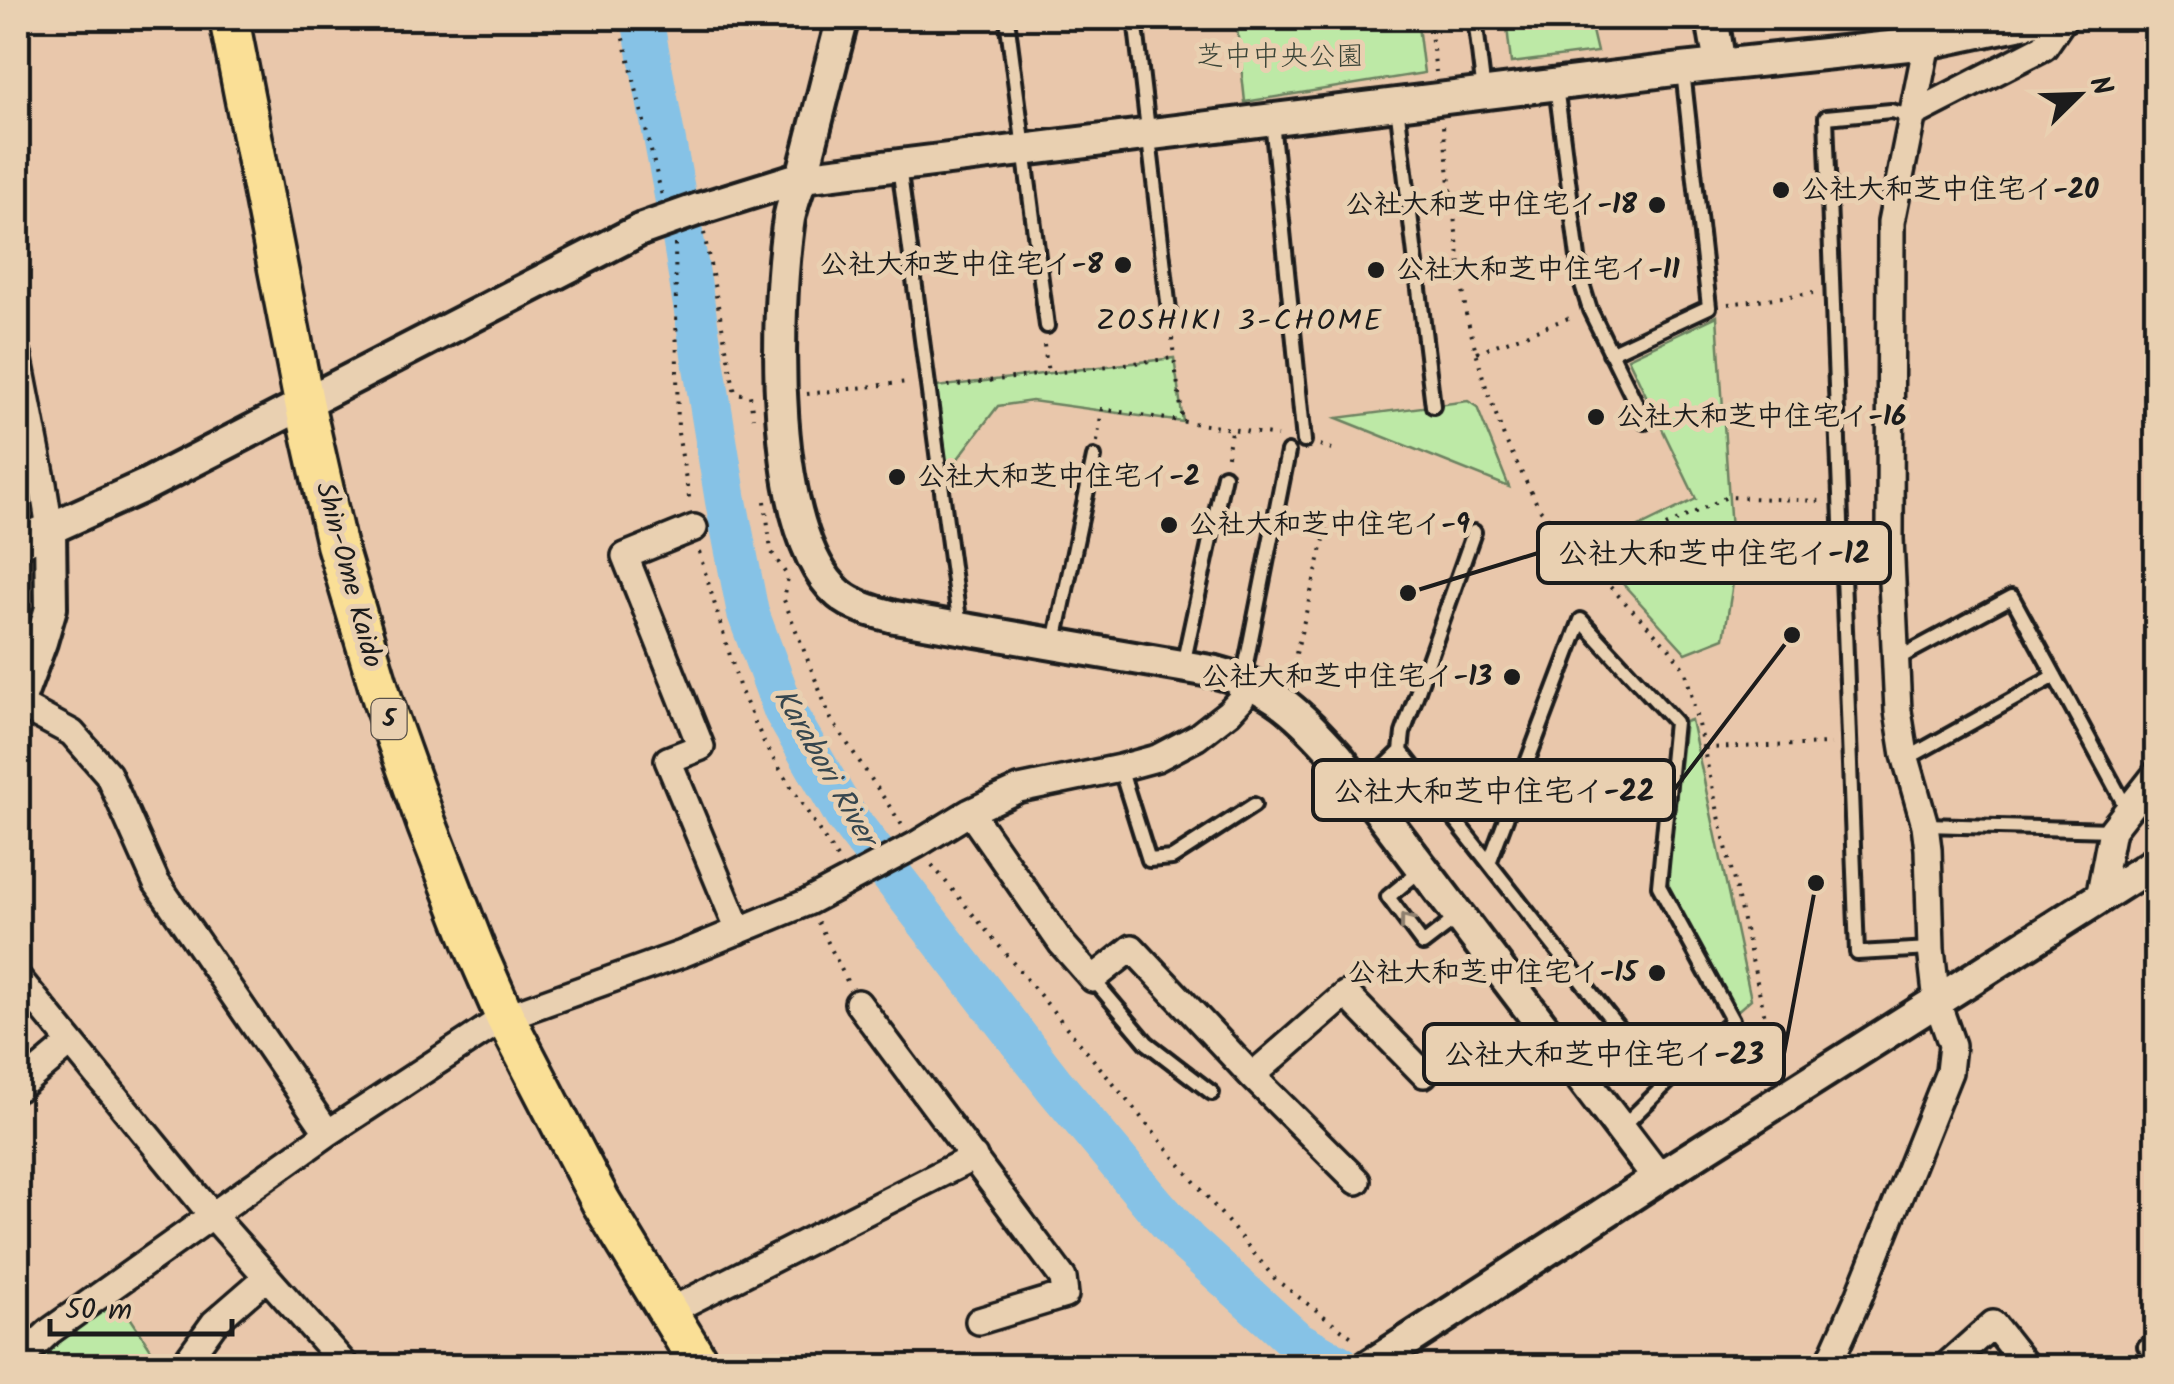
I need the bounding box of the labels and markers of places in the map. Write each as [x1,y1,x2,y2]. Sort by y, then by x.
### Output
place label: 公社大和芝中住宅イ-20 [1801,168,2099,213]
marker: 公社大和芝中住宅イ-20 [1770,179,1792,201]
place label: 公社大和芝中住宅イ-18 [1345,183,1637,228]
marker: 公社大和芝中住宅イ-18 [1646,194,1668,216]
place label: 公社大和芝中住宅イ-8 [820,243,1103,288]
place label: 公社大和芝中住宅イ-11 [1396,248,1680,293]
marker: 公社大和芝中住宅イ-8 [1112,254,1134,276]
marker: 公社大和芝中住宅イ-11 [1365,259,1387,281]
place label: 公社大和芝中住宅イ-16 [1616,395,1907,440]
marker: 公社大和芝中住宅イ-16 [1585,406,1607,428]
place label: 公社大和芝中住宅イ-2 [917,455,1200,500]
marker: 公社大和芝中住宅イ-2 [886,466,908,488]
place label: 公社大和芝中住宅イ-9 [1189,503,1470,548]
marker: 公社大和芝中住宅イ-9 [1158,514,1180,536]
callout: 公社大和芝中住宅イ-12 [1538,523,1890,583]
place label: 公社大和芝中住宅イ-13 [1201,655,1492,700]
marker: 公社大和芝中住宅イ-13 [1501,666,1523,688]
callout: 公社大和芝中住宅イ-22 [1313,760,1674,820]
place label: 公社大和芝中住宅イ-15 [1348,951,1640,996]
marker: 公社大和芝中住宅イ-15 [1646,962,1668,984]
callout: 公社大和芝中住宅イ-23 [1424,1024,1784,1084]

